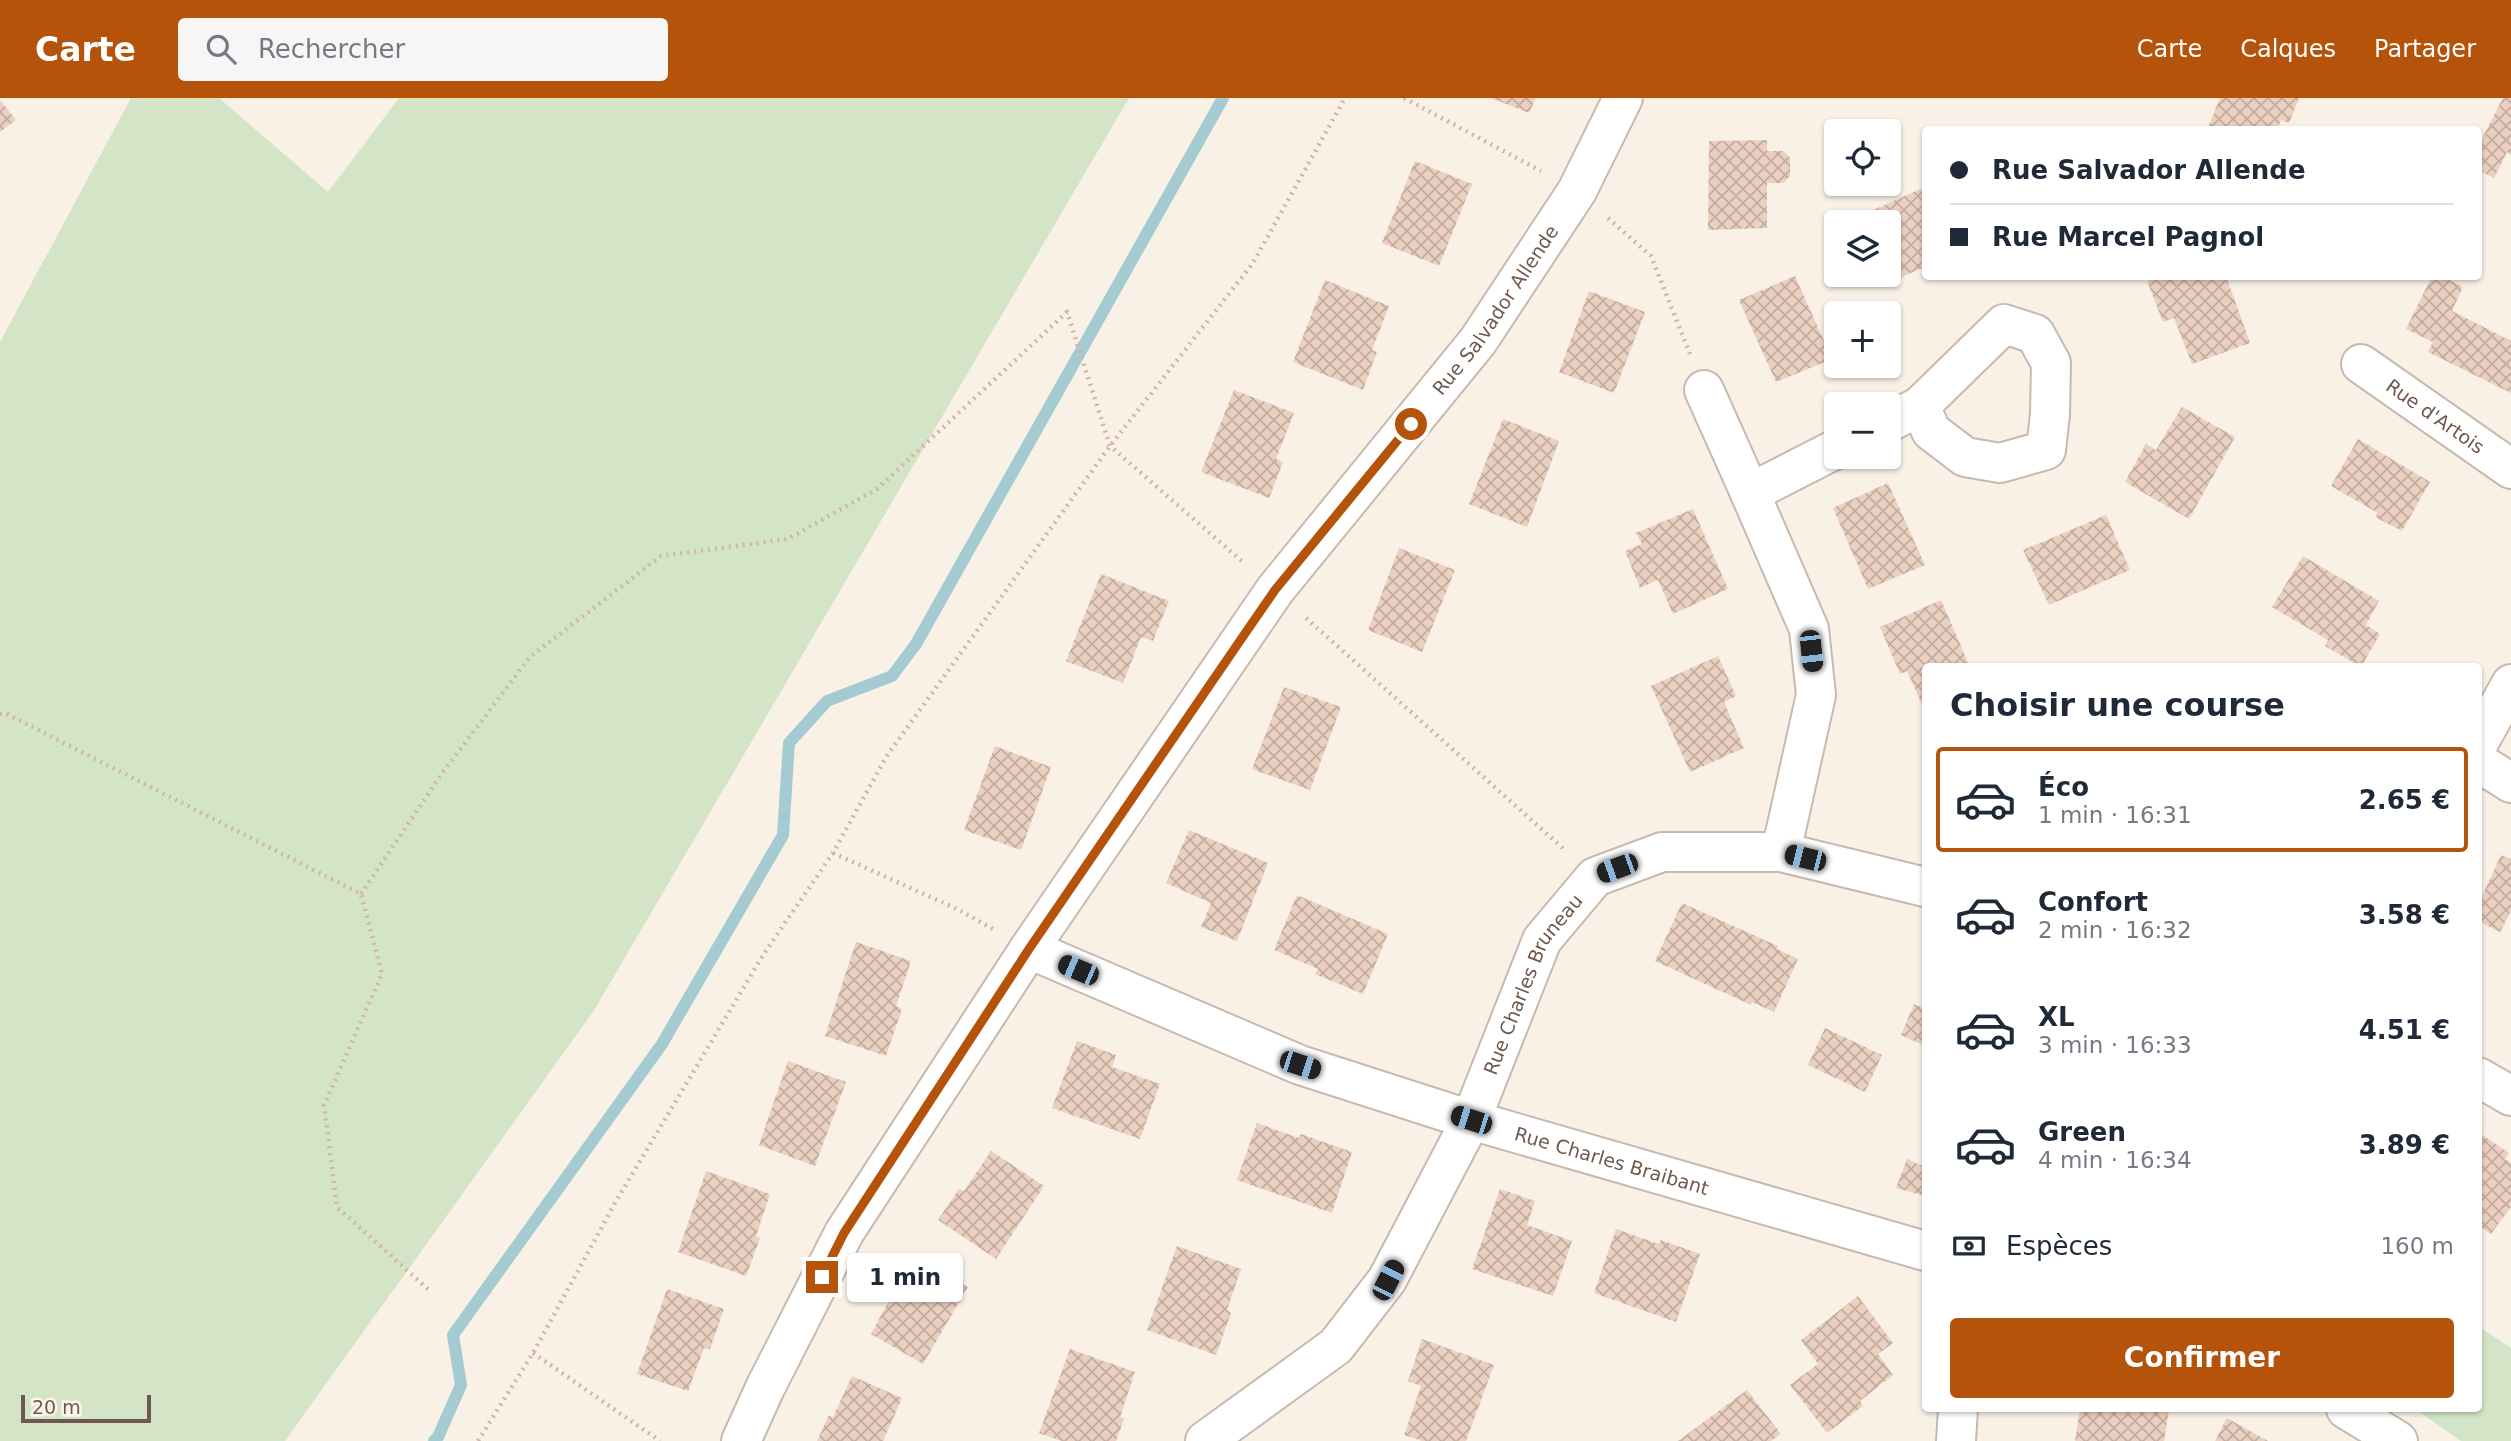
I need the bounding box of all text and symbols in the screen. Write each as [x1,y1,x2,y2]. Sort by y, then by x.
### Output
search box [178,18,668,81]
text: Carte [35,30,136,69]
icon: search [202,30,240,68]
text: Rechercher [258,34,405,64]
text: Carte [2137,35,2202,63]
text: Calques [2240,35,2336,63]
text: Partager [2374,35,2476,63]
map controls [1824,119,1901,469]
button: locate [1824,119,1901,196]
text: Rue Salvador Allende [1992,155,2306,185]
button: layers [1824,210,1901,287]
street label: Rue Salvador Allende [1428,221,1563,399]
text: Rue Marcel Pagnol [1992,222,2264,252]
button: + [1824,301,1901,378]
street label: Rue d'Artois [2382,374,2489,458]
button: − [1824,392,1901,469]
route start [1395,408,1427,440]
car [1799,629,1824,673]
text: Choisir une course [1950,686,2285,724]
icon: car [1954,768,2017,831]
text: Éco [2038,772,2089,802]
text: 2.65 € [2359,785,2450,815]
text: 1 min · 16:31 [2038,802,2192,828]
car [1783,843,1828,873]
car [1594,851,1641,885]
icon: car [1954,883,2017,946]
text: Confort [2038,887,2148,917]
street label: Rue Charles Bruneau [1479,890,1587,1078]
text: 3.58 € [2359,900,2450,930]
text: 2 min · 16:32 [2038,917,2192,943]
car [1055,952,1102,988]
icon: car [1954,998,2017,1061]
text: XL [2038,1002,2075,1032]
text: 4.51 € [2359,1015,2450,1045]
text: 3 min · 16:33 [2038,1032,2192,1058]
car [1277,1049,1324,1081]
car [1448,1104,1495,1136]
icon: car [1954,1113,2017,1176]
text: Green [2038,1117,2126,1147]
street label: Rue Charles Braibant [1512,1122,1711,1199]
text: 3.89 € [2359,1130,2450,1160]
text: 4 min · 16:34 [2038,1147,2192,1173]
icon: cash [1950,1227,1988,1265]
text: Espèces [2006,1231,2112,1261]
text: 160 m [2380,1233,2454,1259]
callout: 1 min [846,1252,962,1302]
car [1370,1257,1407,1303]
route end [806,1261,838,1293]
text: 1 min [869,1264,941,1290]
button: Confirmer [1950,1318,2454,1398]
scale bar [21,1392,150,1424]
text: 20 m [32,1396,81,1418]

